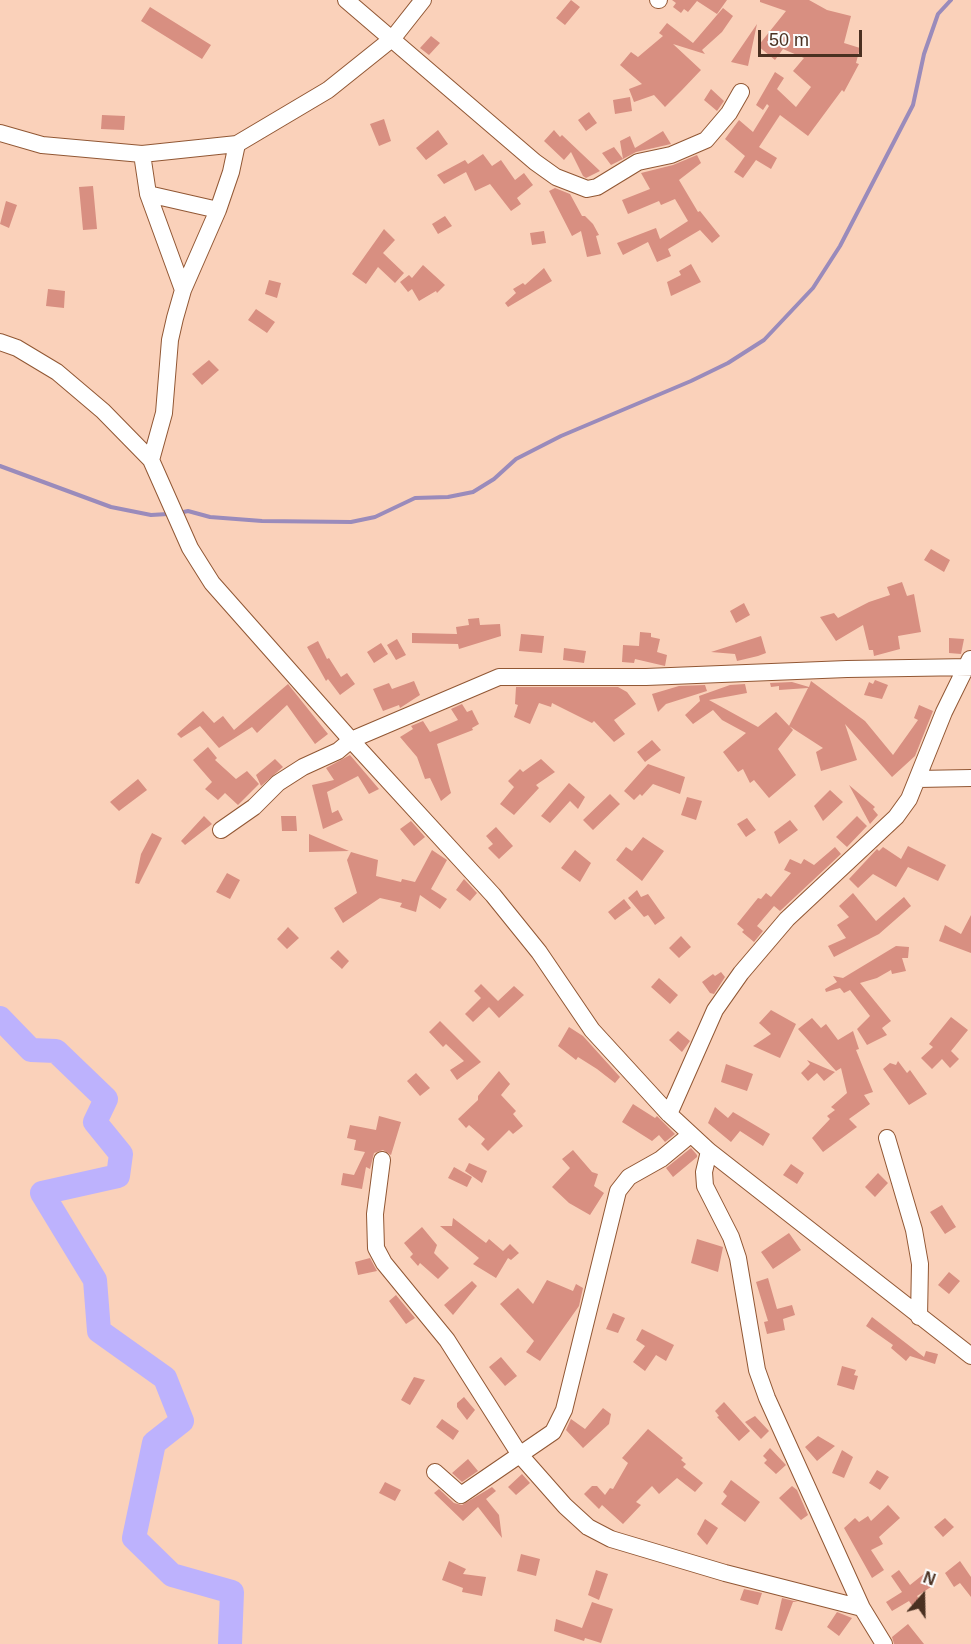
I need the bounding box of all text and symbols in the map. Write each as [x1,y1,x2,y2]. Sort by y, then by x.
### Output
scale bar [761,18,864,56]
text: 50 m [769,30,809,50]
north arrow [893,1566,953,1626]
text: N [921,1569,938,1589]

